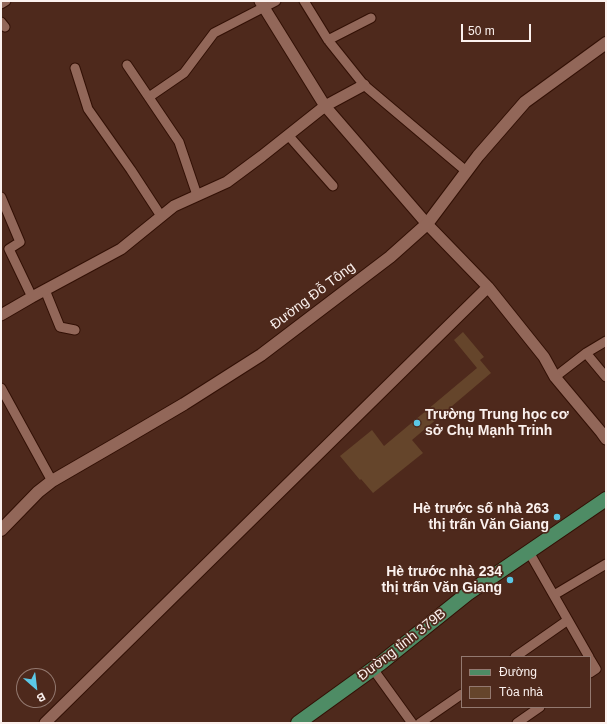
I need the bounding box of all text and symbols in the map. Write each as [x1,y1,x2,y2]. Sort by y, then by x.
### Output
scale bar [463,16,533,42]
text: 50 m [468,24,495,38]
street label: Đường Đỗ Tông [267,259,359,333]
place label: Trường Trung học cơ sở Chụ Mạnh Trinh [425,407,569,440]
marker: Trường Trung học cơ sở Chụ Mạnh Trinh [412,418,422,428]
place label: Hè trước số nhà 263 thị trấn Văn Giang [413,501,549,534]
marker: Hè trước số nhà 263 thị trấn Văn Giang [552,512,562,522]
place label: Hè trước nhà 234 thị trấn Văn Giang [381,564,502,596]
marker: Hè trước nhà 234 thị trấn Văn Giang [505,575,515,585]
street label: Đường tỉnh 379B [355,605,449,685]
legend [461,656,591,708]
text: Đường [499,665,537,679]
north arrow [16,668,56,708]
text: Tòa nhà [499,685,543,699]
text: B [35,691,47,705]

